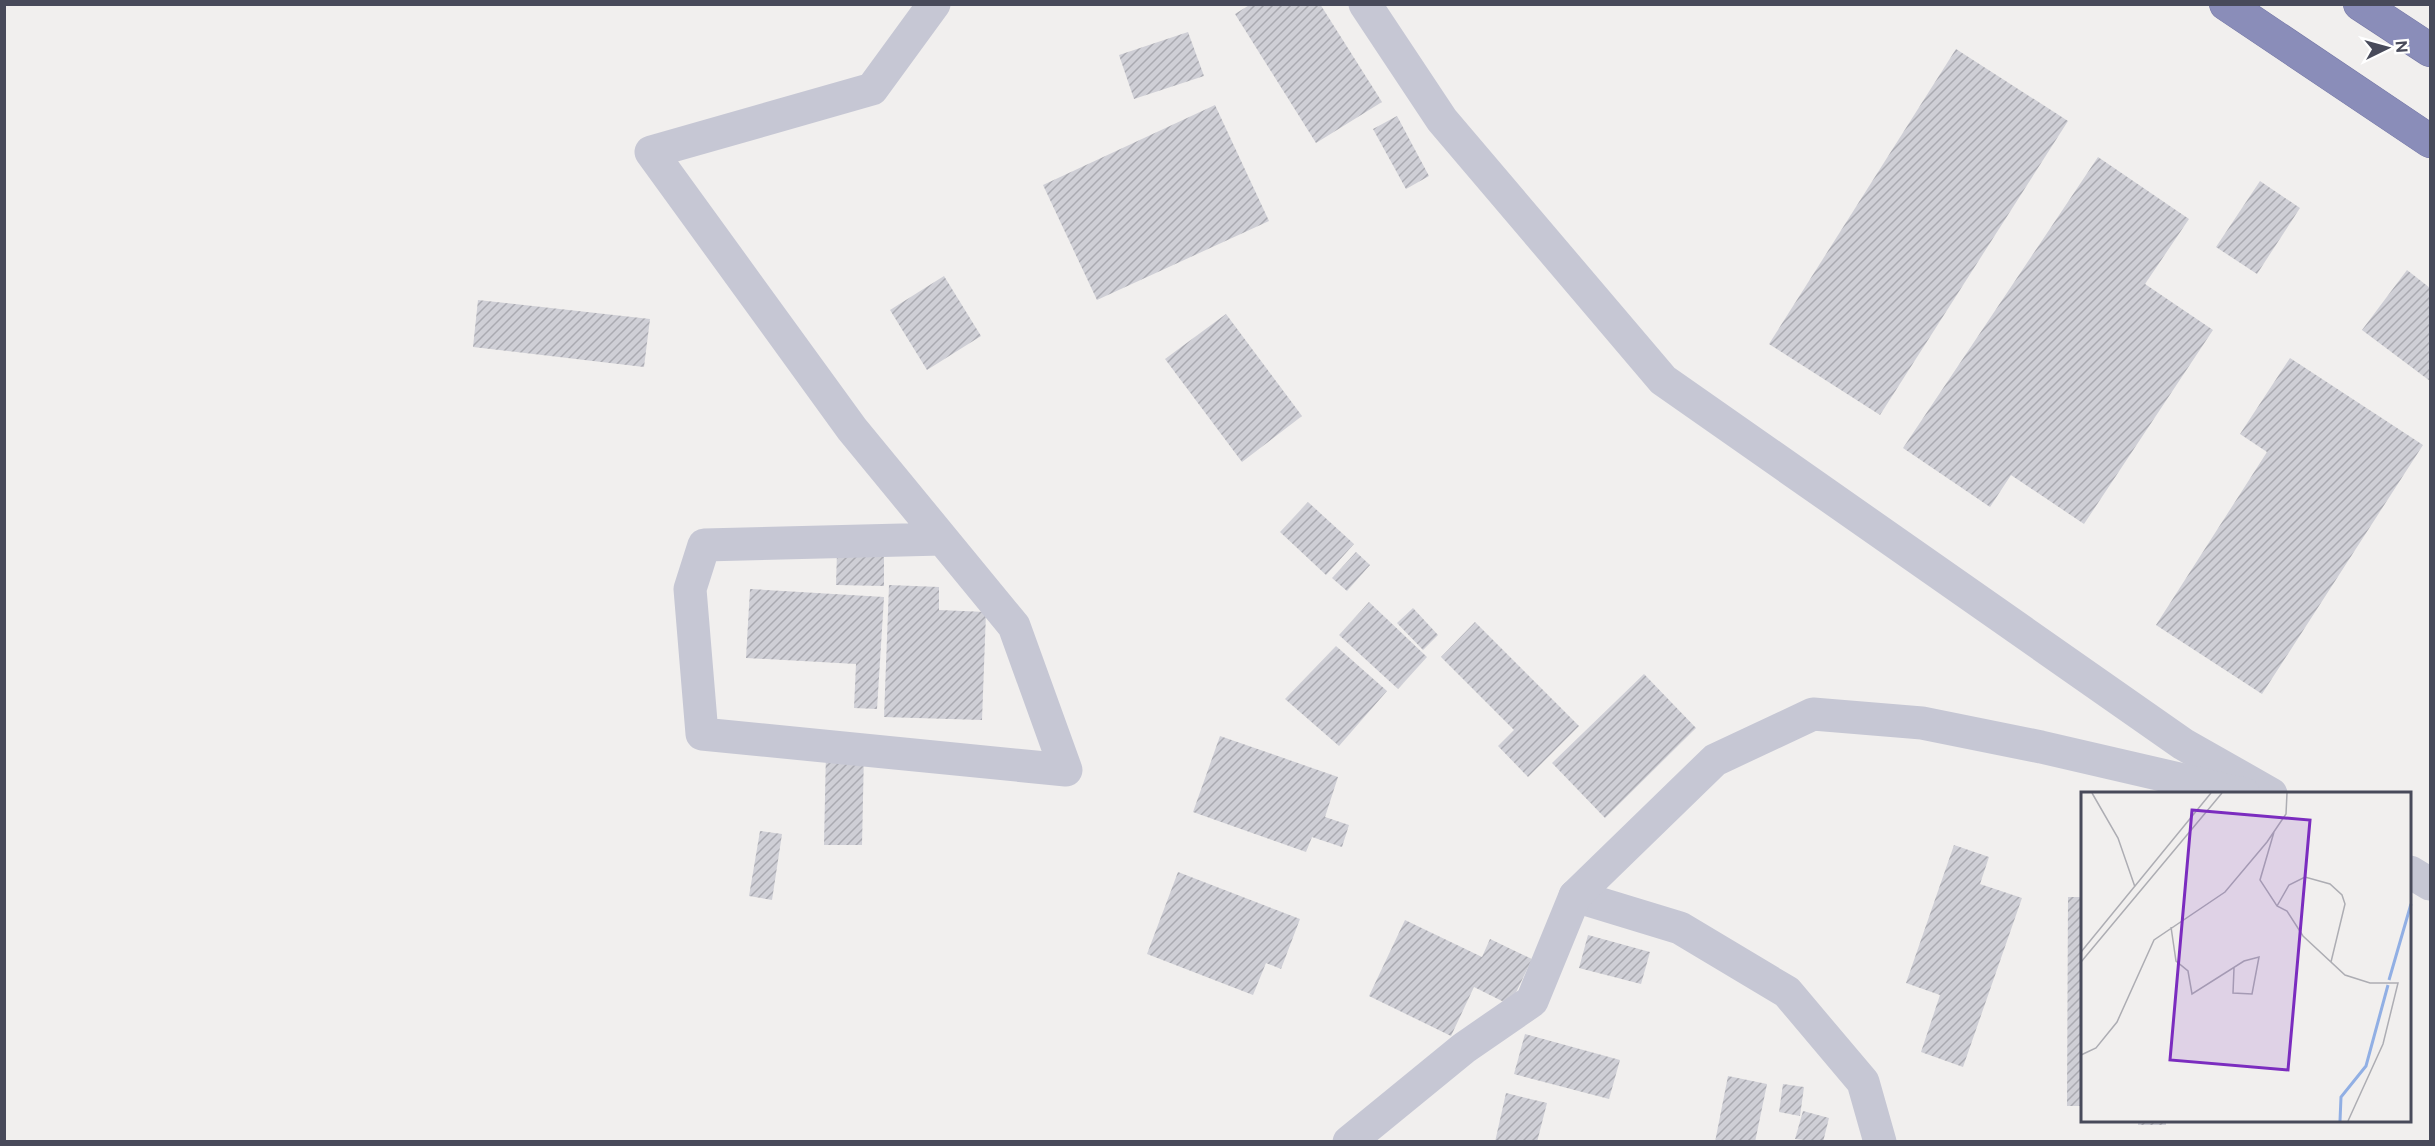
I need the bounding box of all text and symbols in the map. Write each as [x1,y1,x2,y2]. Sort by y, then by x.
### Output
north arrow [2357,18,2417,78]
text: N [2391,40,2411,54]
inset map [2081,792,2411,1122]

